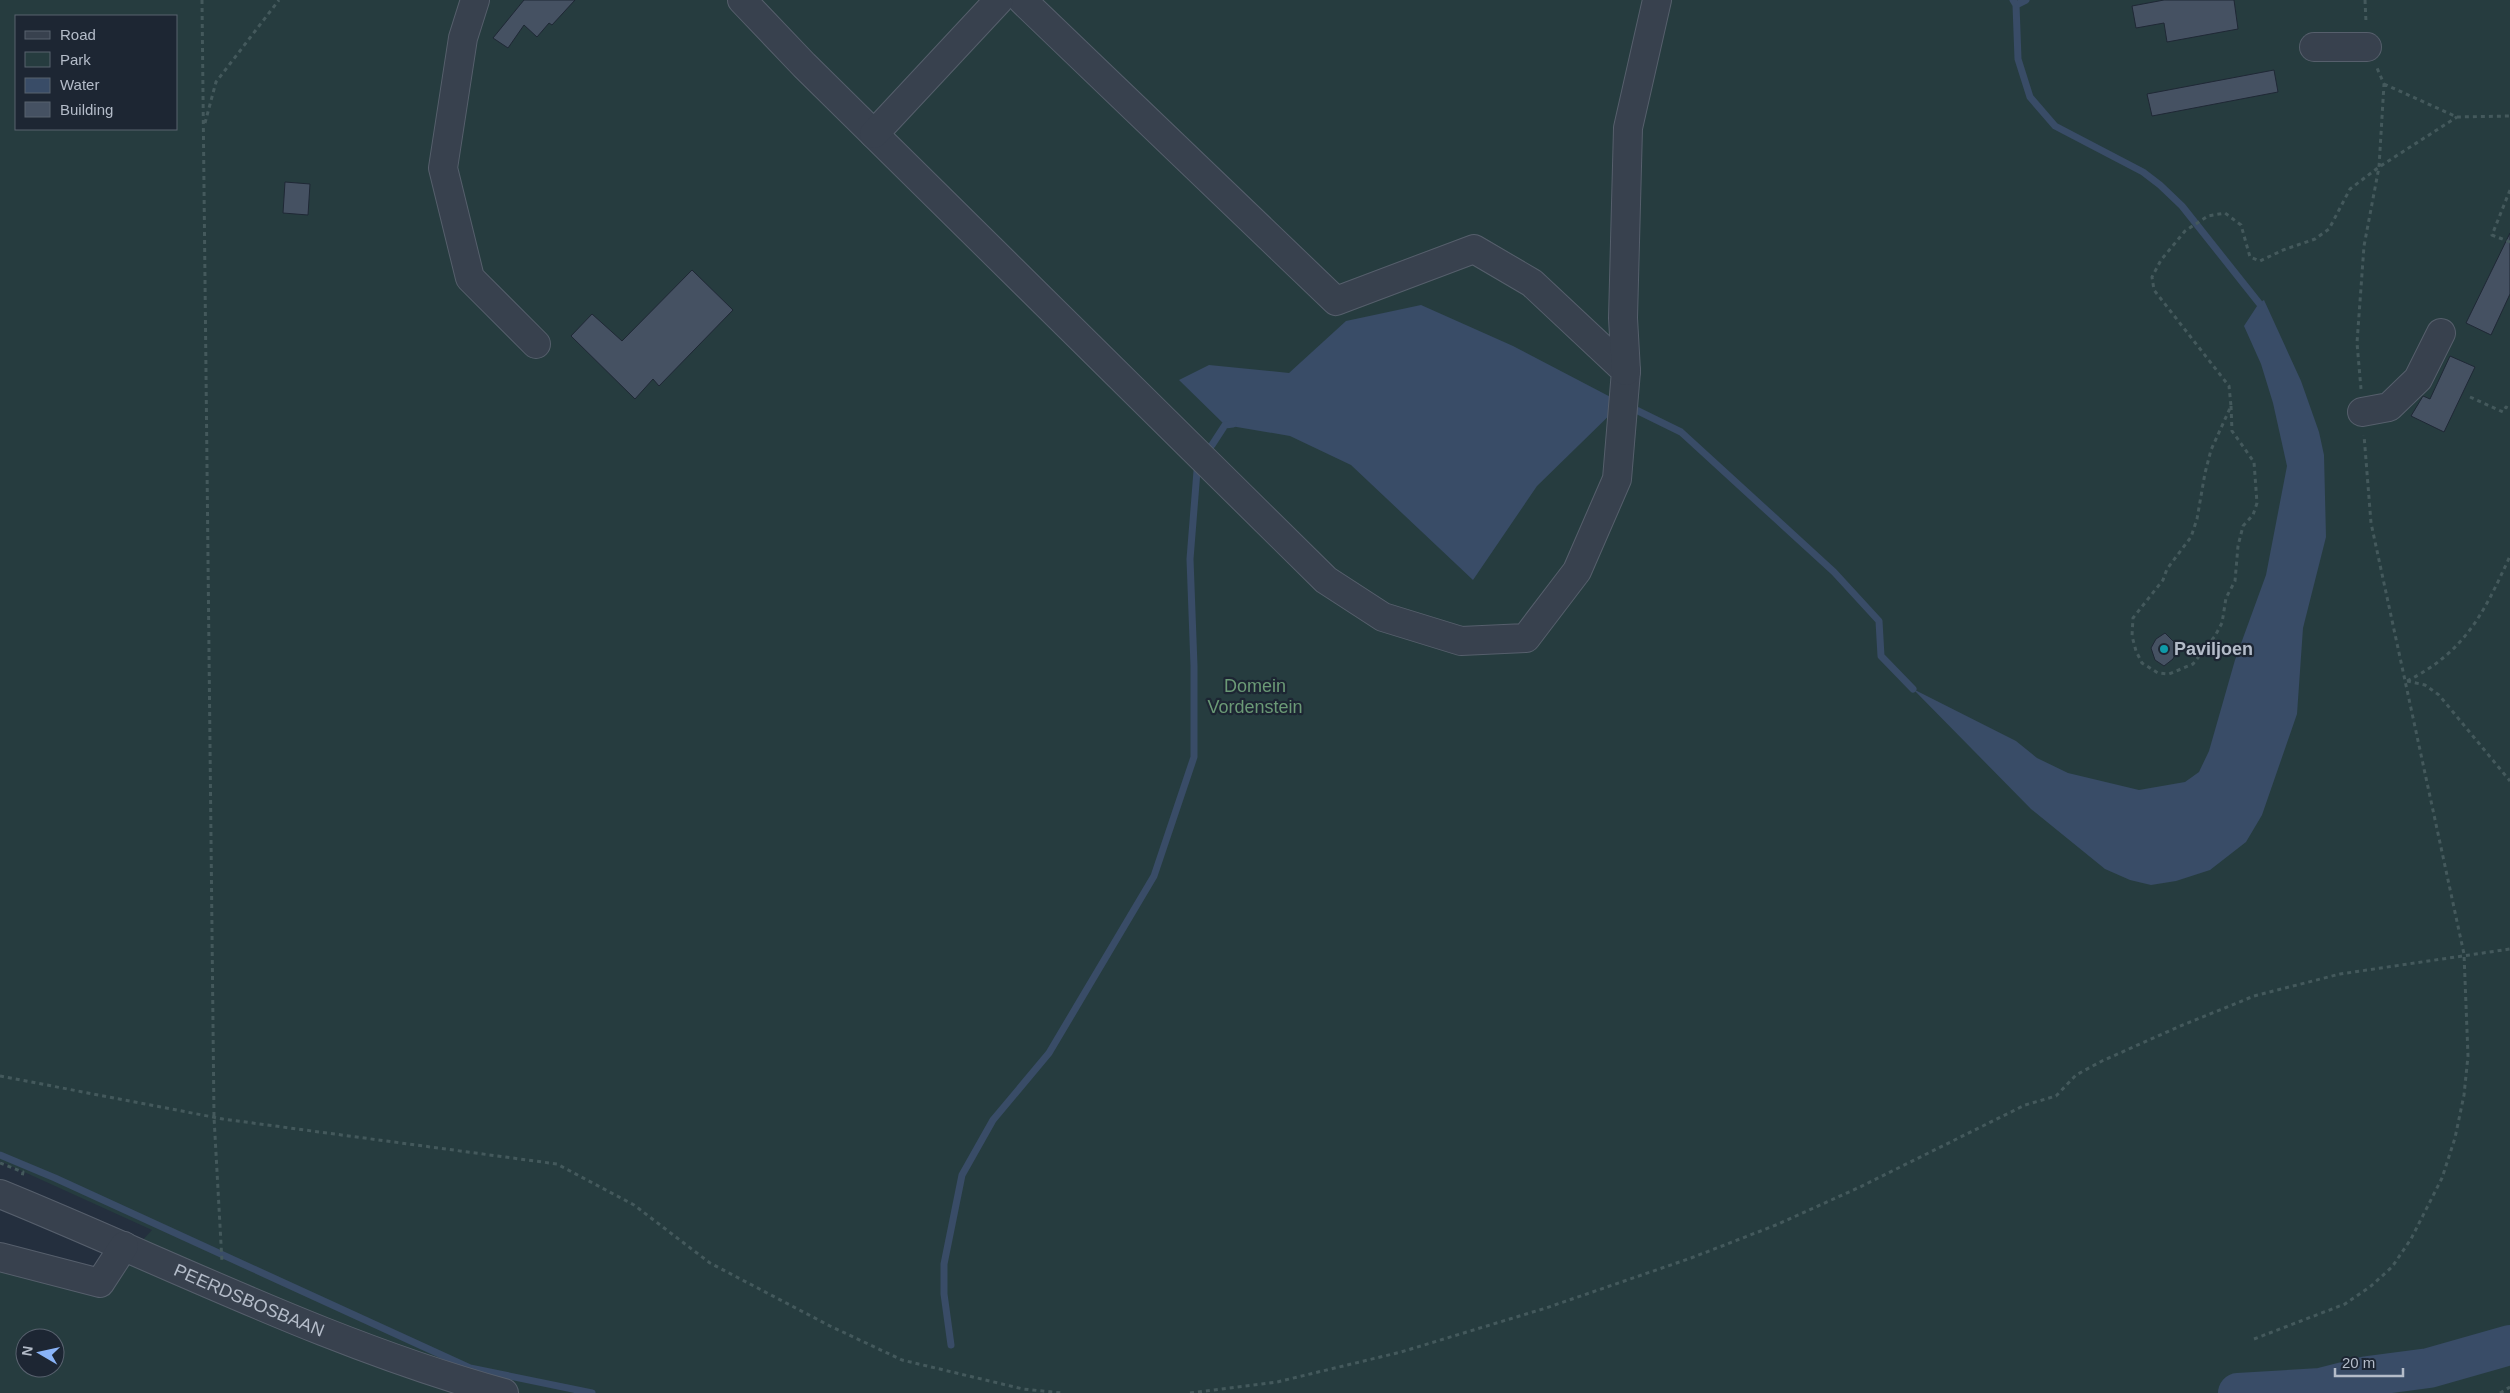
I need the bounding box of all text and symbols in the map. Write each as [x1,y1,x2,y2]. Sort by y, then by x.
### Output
legend [15,15,178,130]
text: Road [60,26,96,43]
text: Park [60,51,91,68]
text: Water [60,76,99,93]
text: Building [60,101,113,118]
place label: Paviljoen [2174,639,2253,659]
marker: Paviljoen [2158,643,2170,655]
park label: Domein Vordenstein [1207,676,1303,717]
street label: PEERDSBOSBAAN [171,1260,327,1341]
north arrow [15,1328,65,1378]
text: N [18,1345,36,1357]
scale bar [2335,1346,2402,1378]
text: 20 m [2342,1354,2375,1371]

